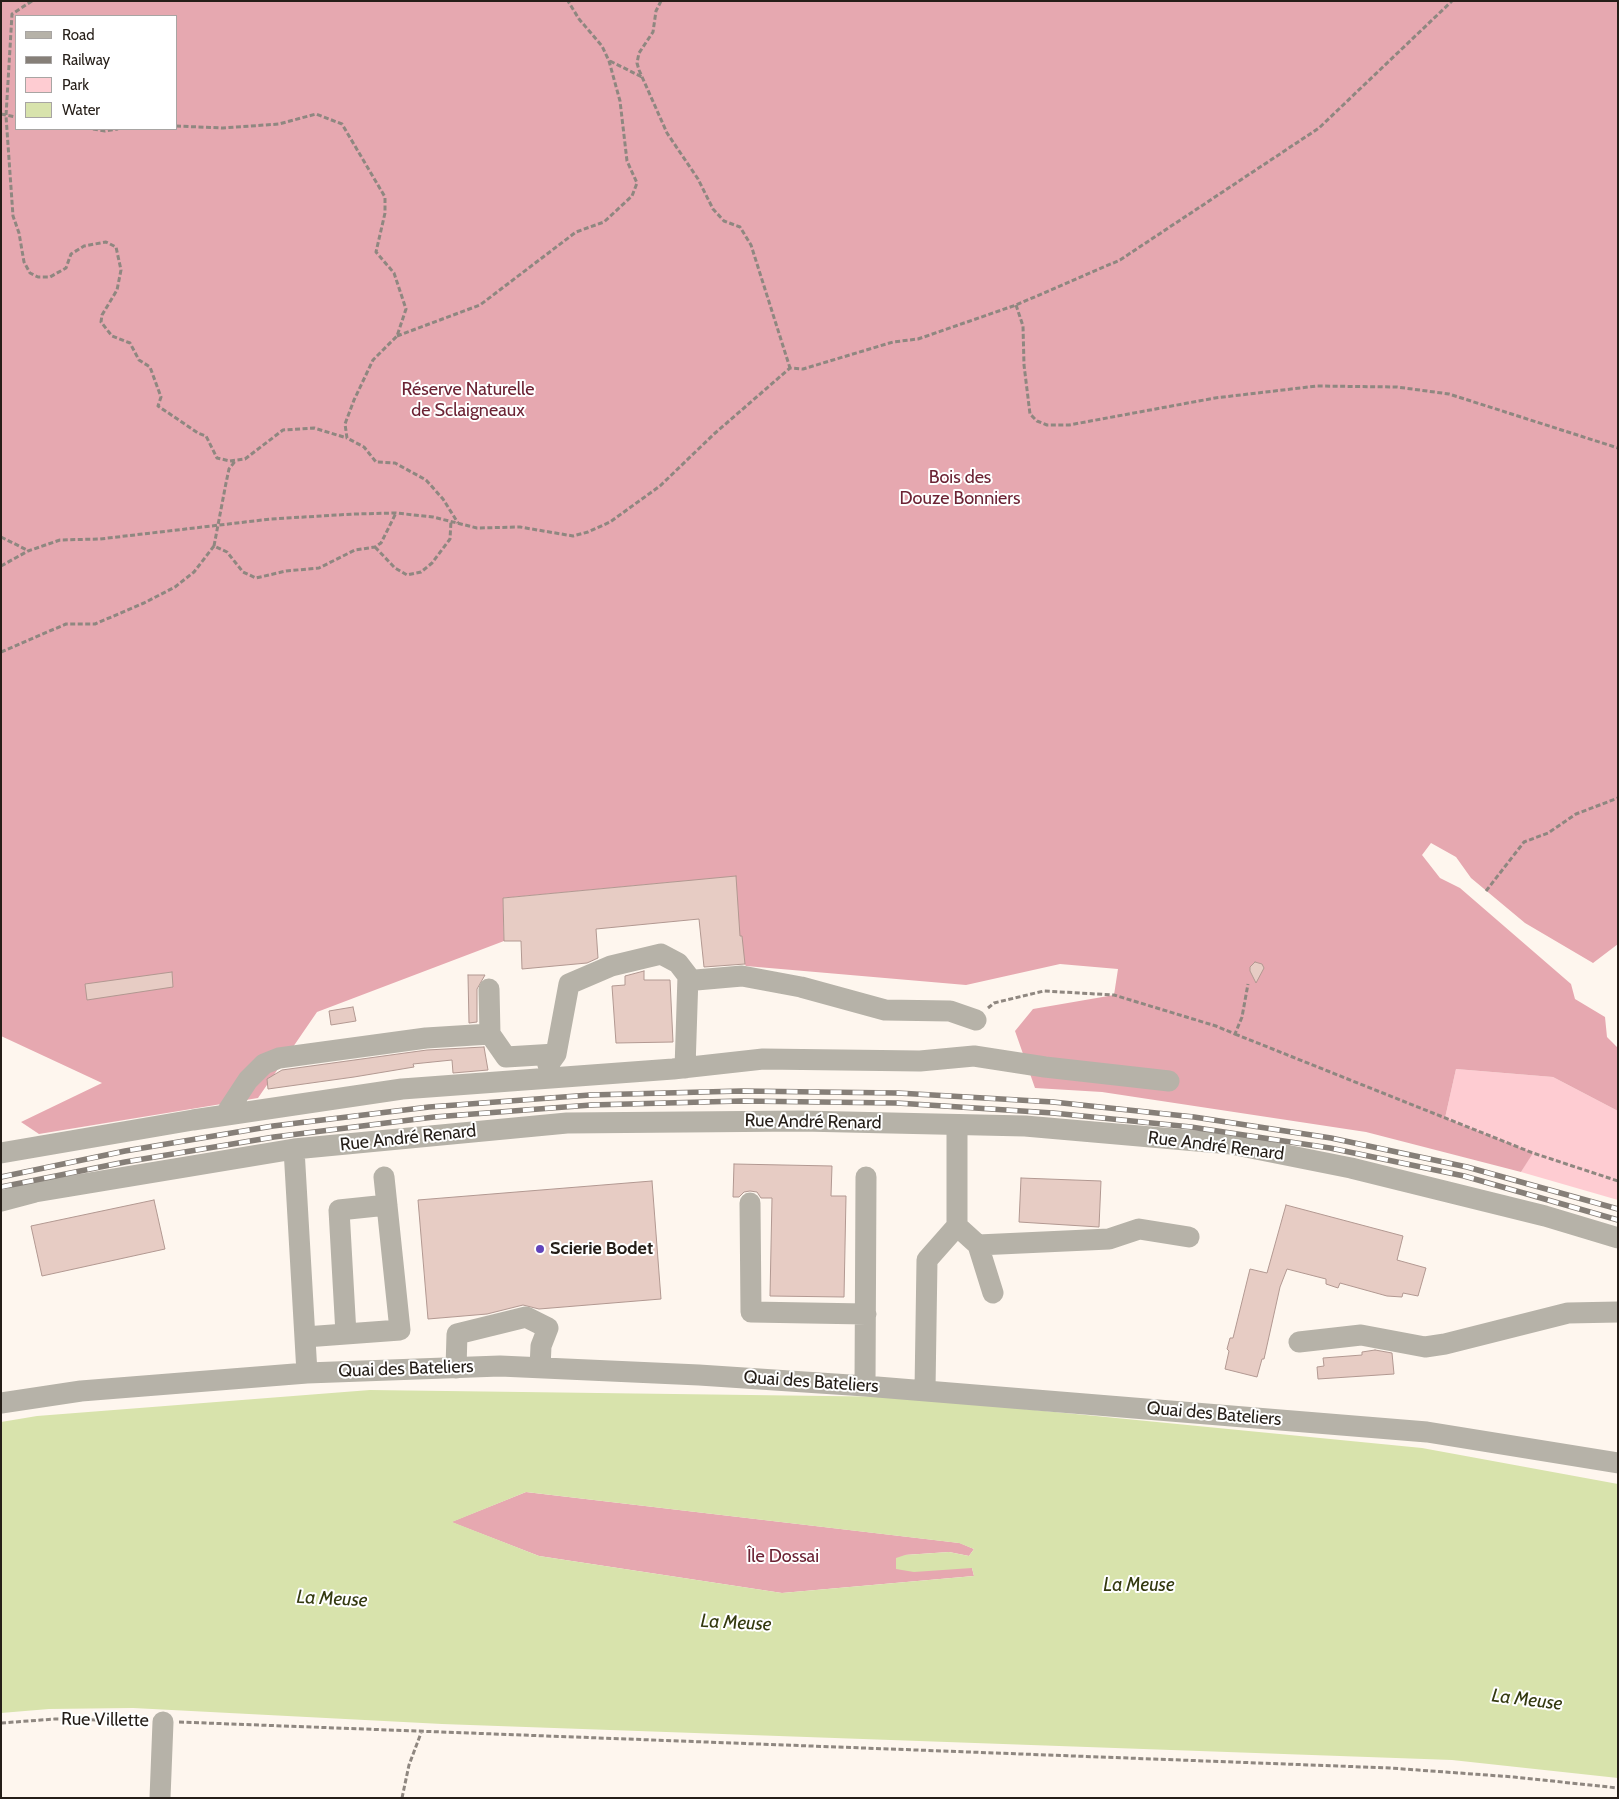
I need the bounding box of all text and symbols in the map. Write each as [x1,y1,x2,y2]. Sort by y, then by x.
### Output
legend [15,15,178,130]
text: Road [62,26,95,44]
text: Railway [62,51,110,69]
text: Park [62,76,89,94]
text: Water [62,101,100,119]
park label: Réserve Naturelle de Sclaigneaux [402,379,534,422]
park label: Bois des Douze Bonniers [900,467,1020,509]
street label: Rue André Renard [744,1110,882,1134]
street label: Rue André Renard [339,1120,477,1156]
street label: Rue André Renard [1147,1127,1285,1165]
place label: Scierie Bodet [550,1238,653,1260]
marker: Scierie Bodet [534,1243,546,1255]
street label: Quai des Bateliers [338,1356,474,1382]
street label: Quai des Bateliers [743,1367,879,1397]
street label: Quai des Bateliers [1146,1397,1282,1431]
park label: Île Dossai [747,1546,819,1568]
water label: La Meuse [1103,1574,1175,1596]
water label: La Meuse [296,1586,368,1612]
water label: La Meuse [700,1610,772,1636]
water label: La Meuse [1490,1684,1564,1716]
street label: Rue Villette [61,1708,149,1732]

